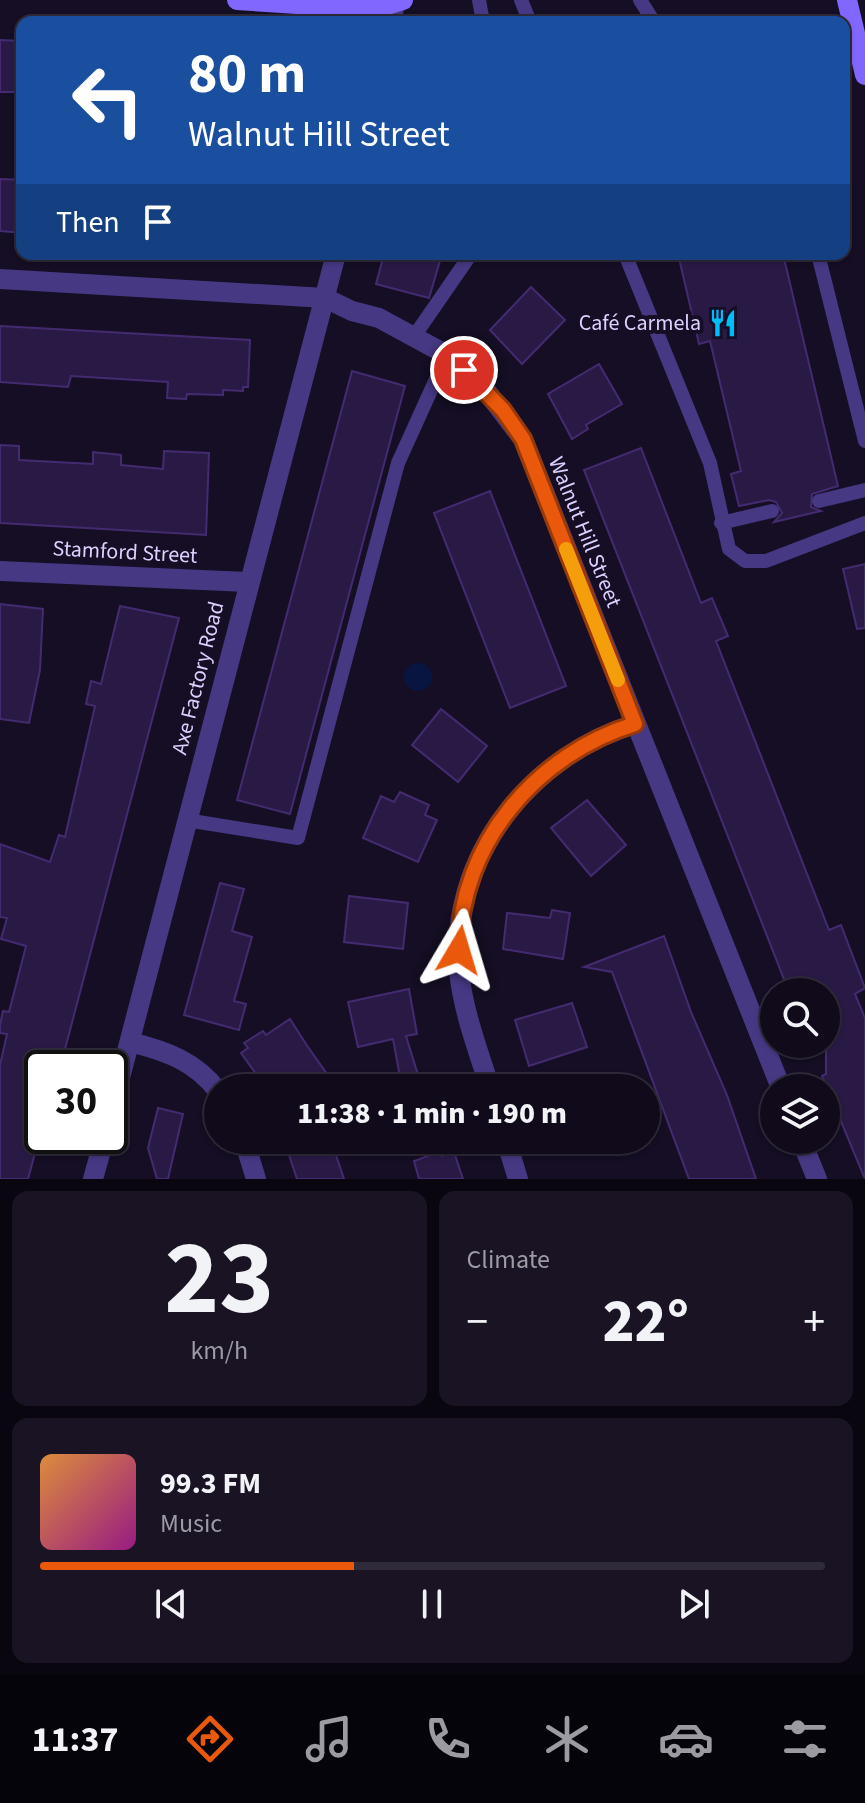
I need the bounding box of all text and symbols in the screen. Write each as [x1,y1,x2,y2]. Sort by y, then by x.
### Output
text: 80 m [188,35,306,114]
icon: left [56,48,160,152]
text: Walnut Hill Street [188,109,450,160]
icon: arrive [136,200,180,244]
text: Then [56,201,120,244]
place label: Café Carmela [579,307,701,339]
restaurant icon: Café Carmela [708,308,738,338]
pin [430,336,498,404]
icon: arrive [442,348,486,392]
street label: Walnut Hill Street [540,452,630,613]
street label: Stamford Street [52,532,199,572]
street label: Axe Factory Road [164,598,232,758]
position arrow [417,908,501,992]
map controls [760,978,840,1154]
button: search [760,978,840,1058]
speed limit sign: 30 [24,1050,128,1154]
button: layers [760,1074,840,1154]
text: 11:38 · 1 min · 190 m [297,1092,567,1135]
text: 23 [164,1206,274,1354]
text: Climate [467,1241,550,1278]
text: 22° [603,1280,689,1365]
text: − [467,1291,488,1354]
text: + [803,1291,825,1354]
text: km/h [190,1332,248,1369]
text: 99.3 FM [160,1462,261,1505]
text: Music [160,1505,222,1542]
icon: previous [149,1582,193,1626]
icon: pause [410,1582,454,1626]
icon: next [672,1582,716,1626]
icon: directions [182,1711,238,1767]
icon: music [301,1711,357,1767]
icon: phone [420,1711,476,1767]
icon: climate [539,1711,595,1767]
icon: car [658,1711,714,1767]
icon: filters [777,1711,833,1767]
text: 11:37 [32,1714,118,1765]

